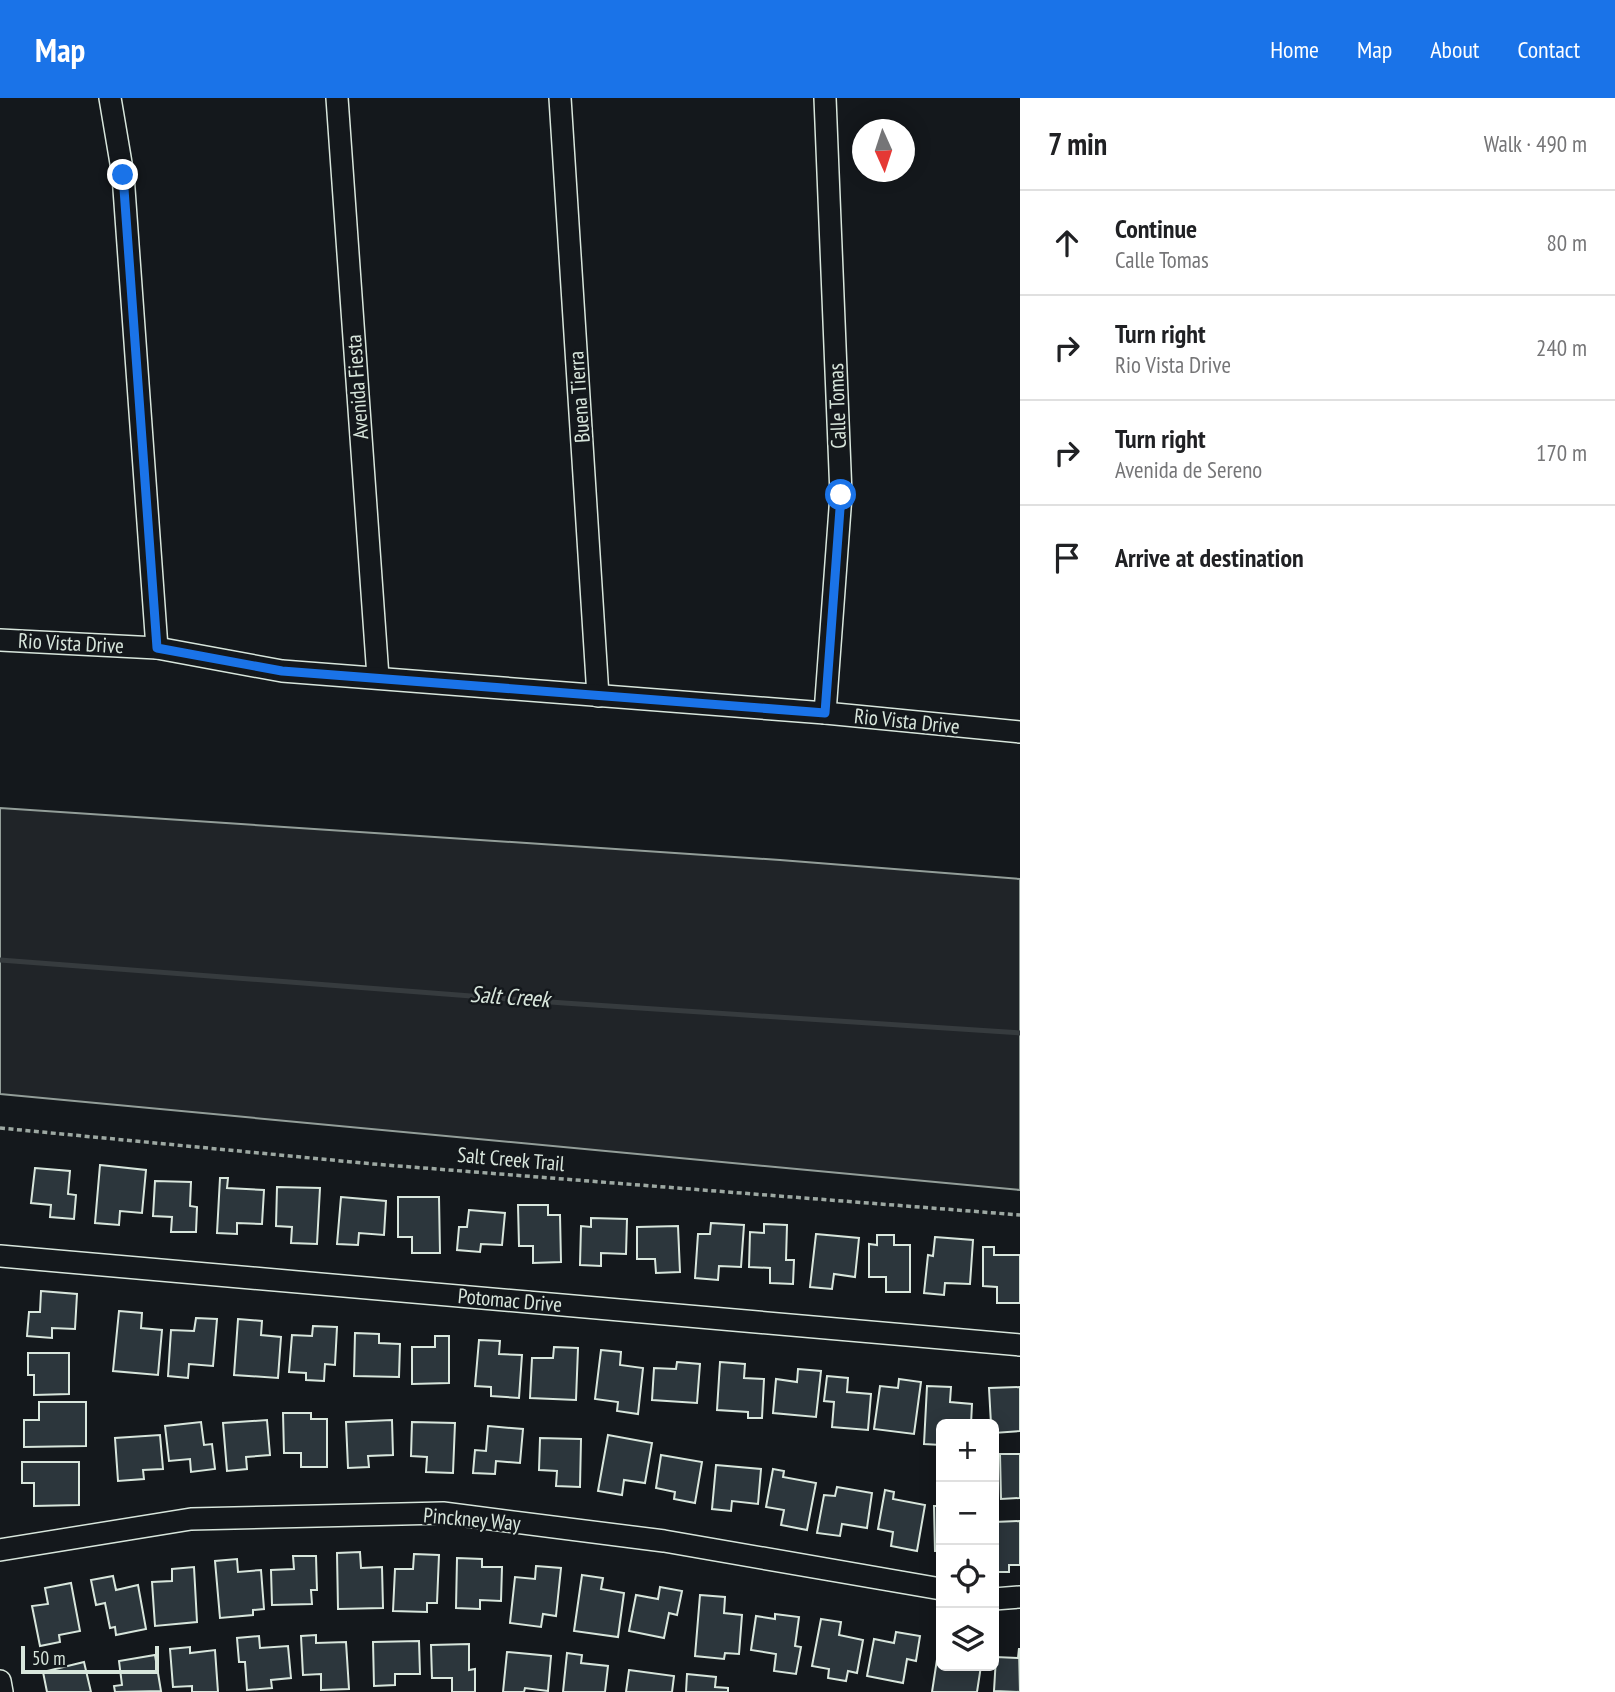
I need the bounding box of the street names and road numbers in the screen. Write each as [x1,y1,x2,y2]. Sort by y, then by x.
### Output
street label: Avenida Fiesta [340,334,374,440]
street label: Buena Tierra [562,350,596,444]
street label: Calle Tomas [822,363,852,449]
street label: Rio Vista Drive [17,627,125,659]
street label: Rio Vista Drive [853,702,961,740]
street label: Salt Creek Trail [456,1141,566,1177]
street label: Potomac Drive [457,1282,563,1318]
street label: Pinckney Way [422,1501,522,1537]

